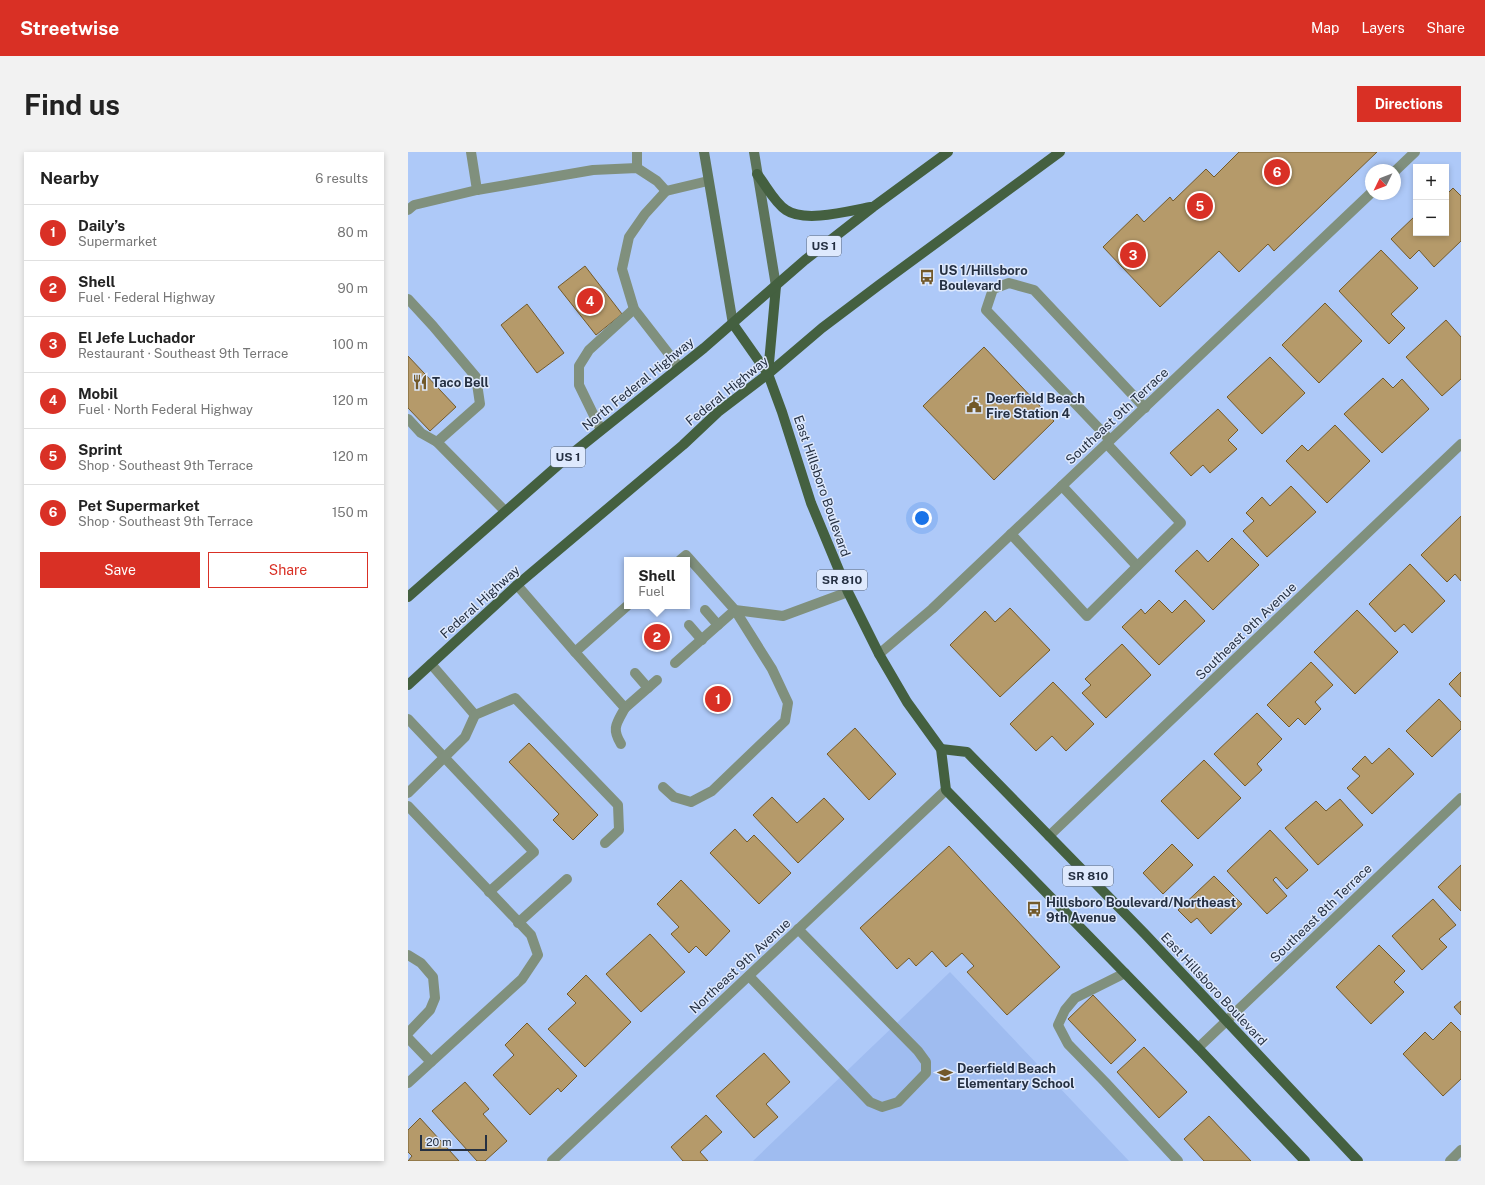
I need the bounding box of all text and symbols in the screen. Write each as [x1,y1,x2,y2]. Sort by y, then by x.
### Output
text: Streetwise [20,17,119,39]
text: Map [1311,20,1339,36]
text: Layers [1361,20,1405,36]
text: Share [1427,20,1465,36]
button: Directions [1357,86,1461,122]
text: Find us [24,88,120,121]
pin: 6 [1264,157,1290,187]
north arrow [1365,164,1401,200]
map controls [1413,164,1449,236]
button: + [1413,164,1449,200]
text: Nearby [40,168,99,188]
text: 6 results [315,171,368,186]
pin: 5 [1187,191,1213,221]
button: − [1413,200,1449,236]
text: Daily’s [78,217,125,234]
text: 1 [50,225,56,240]
text: 80 m [337,225,368,240]
text: Supermarket [78,234,157,249]
road number: US 1 [807,236,841,256]
pin: 3 [1120,240,1146,270]
place label: US 1/Hillsboro Boulevard [939,263,1028,293]
bus stop icon: US 1/Hillsboro Boulevard [918,268,936,286]
text: Shell [78,273,116,290]
text: 2 [49,281,57,296]
text: 90 m [338,281,368,296]
pin: 4 [577,286,603,316]
text: Fuel · Federal Highway [78,290,215,305]
text: El Jefe Luchador [78,329,195,346]
street label: North Federal Highway [579,334,697,434]
text: 3 [49,337,57,352]
text: 100 m [332,337,368,352]
text: Restaurant · Southeast 9th Terrace [78,346,288,361]
street label: Federal Highway [683,353,771,429]
street label: Southeast 9th Terrace [1063,365,1171,467]
restaurant icon: Taco Bell [411,373,429,391]
place label: Taco Bell [432,375,489,390]
text: Mobil [78,385,118,402]
place label: Deerfield Beach Fire Station 4 [986,391,1085,421]
text: 4 [49,393,57,408]
text: 120 m [333,393,368,408]
public building icon: Deerfield Beach Fire Station 4 [965,396,983,414]
text: Fuel · North Federal Highway [78,402,253,417]
street label: East Hillsboro Boulevard [791,413,853,559]
text: Sprint [78,441,123,458]
road number: US 1 [551,447,585,467]
text: 5 [49,449,57,464]
text: 120 m [333,449,368,464]
text: Shop · Southeast 9th Terrace [78,458,253,473]
text: Pet Supermarket [78,497,200,514]
text: 6 [49,505,57,520]
text: 150 m [332,505,368,520]
your location [912,508,932,528]
text: Shop · Southeast 9th Terrace [78,514,253,529]
button: Save [40,552,200,588]
button: Share [208,552,368,588]
popup [624,557,690,609]
street label: Federal Highway [437,562,523,642]
text: Shell [638,567,676,584]
road number: SR 810 [817,570,867,590]
street label: Southeast 9th Avenue [1193,579,1299,683]
text: Fuel [638,584,665,599]
pin: 2 [644,622,670,652]
pin: 1 [705,684,731,714]
street label: Southeast 8th Terrace [1267,861,1375,965]
road number: SR 810 [1063,866,1113,886]
place label: Hillsboro Boulevard/Northeast 9th Avenue [1046,895,1236,925]
bus stop icon: Hillsboro Boulevard/Northeast 9th Avenue [1025,900,1043,918]
street label: Northeast 9th Avenue [687,915,793,1017]
street label: East Hillsboro Boulevard [1158,930,1270,1048]
place label: Deerfield Beach Elementary School [957,1061,1075,1091]
school or university icon: Deerfield Beach Elementary School [936,1066,954,1084]
scale bar [420,1133,487,1152]
text: 20 m [426,1136,451,1148]

